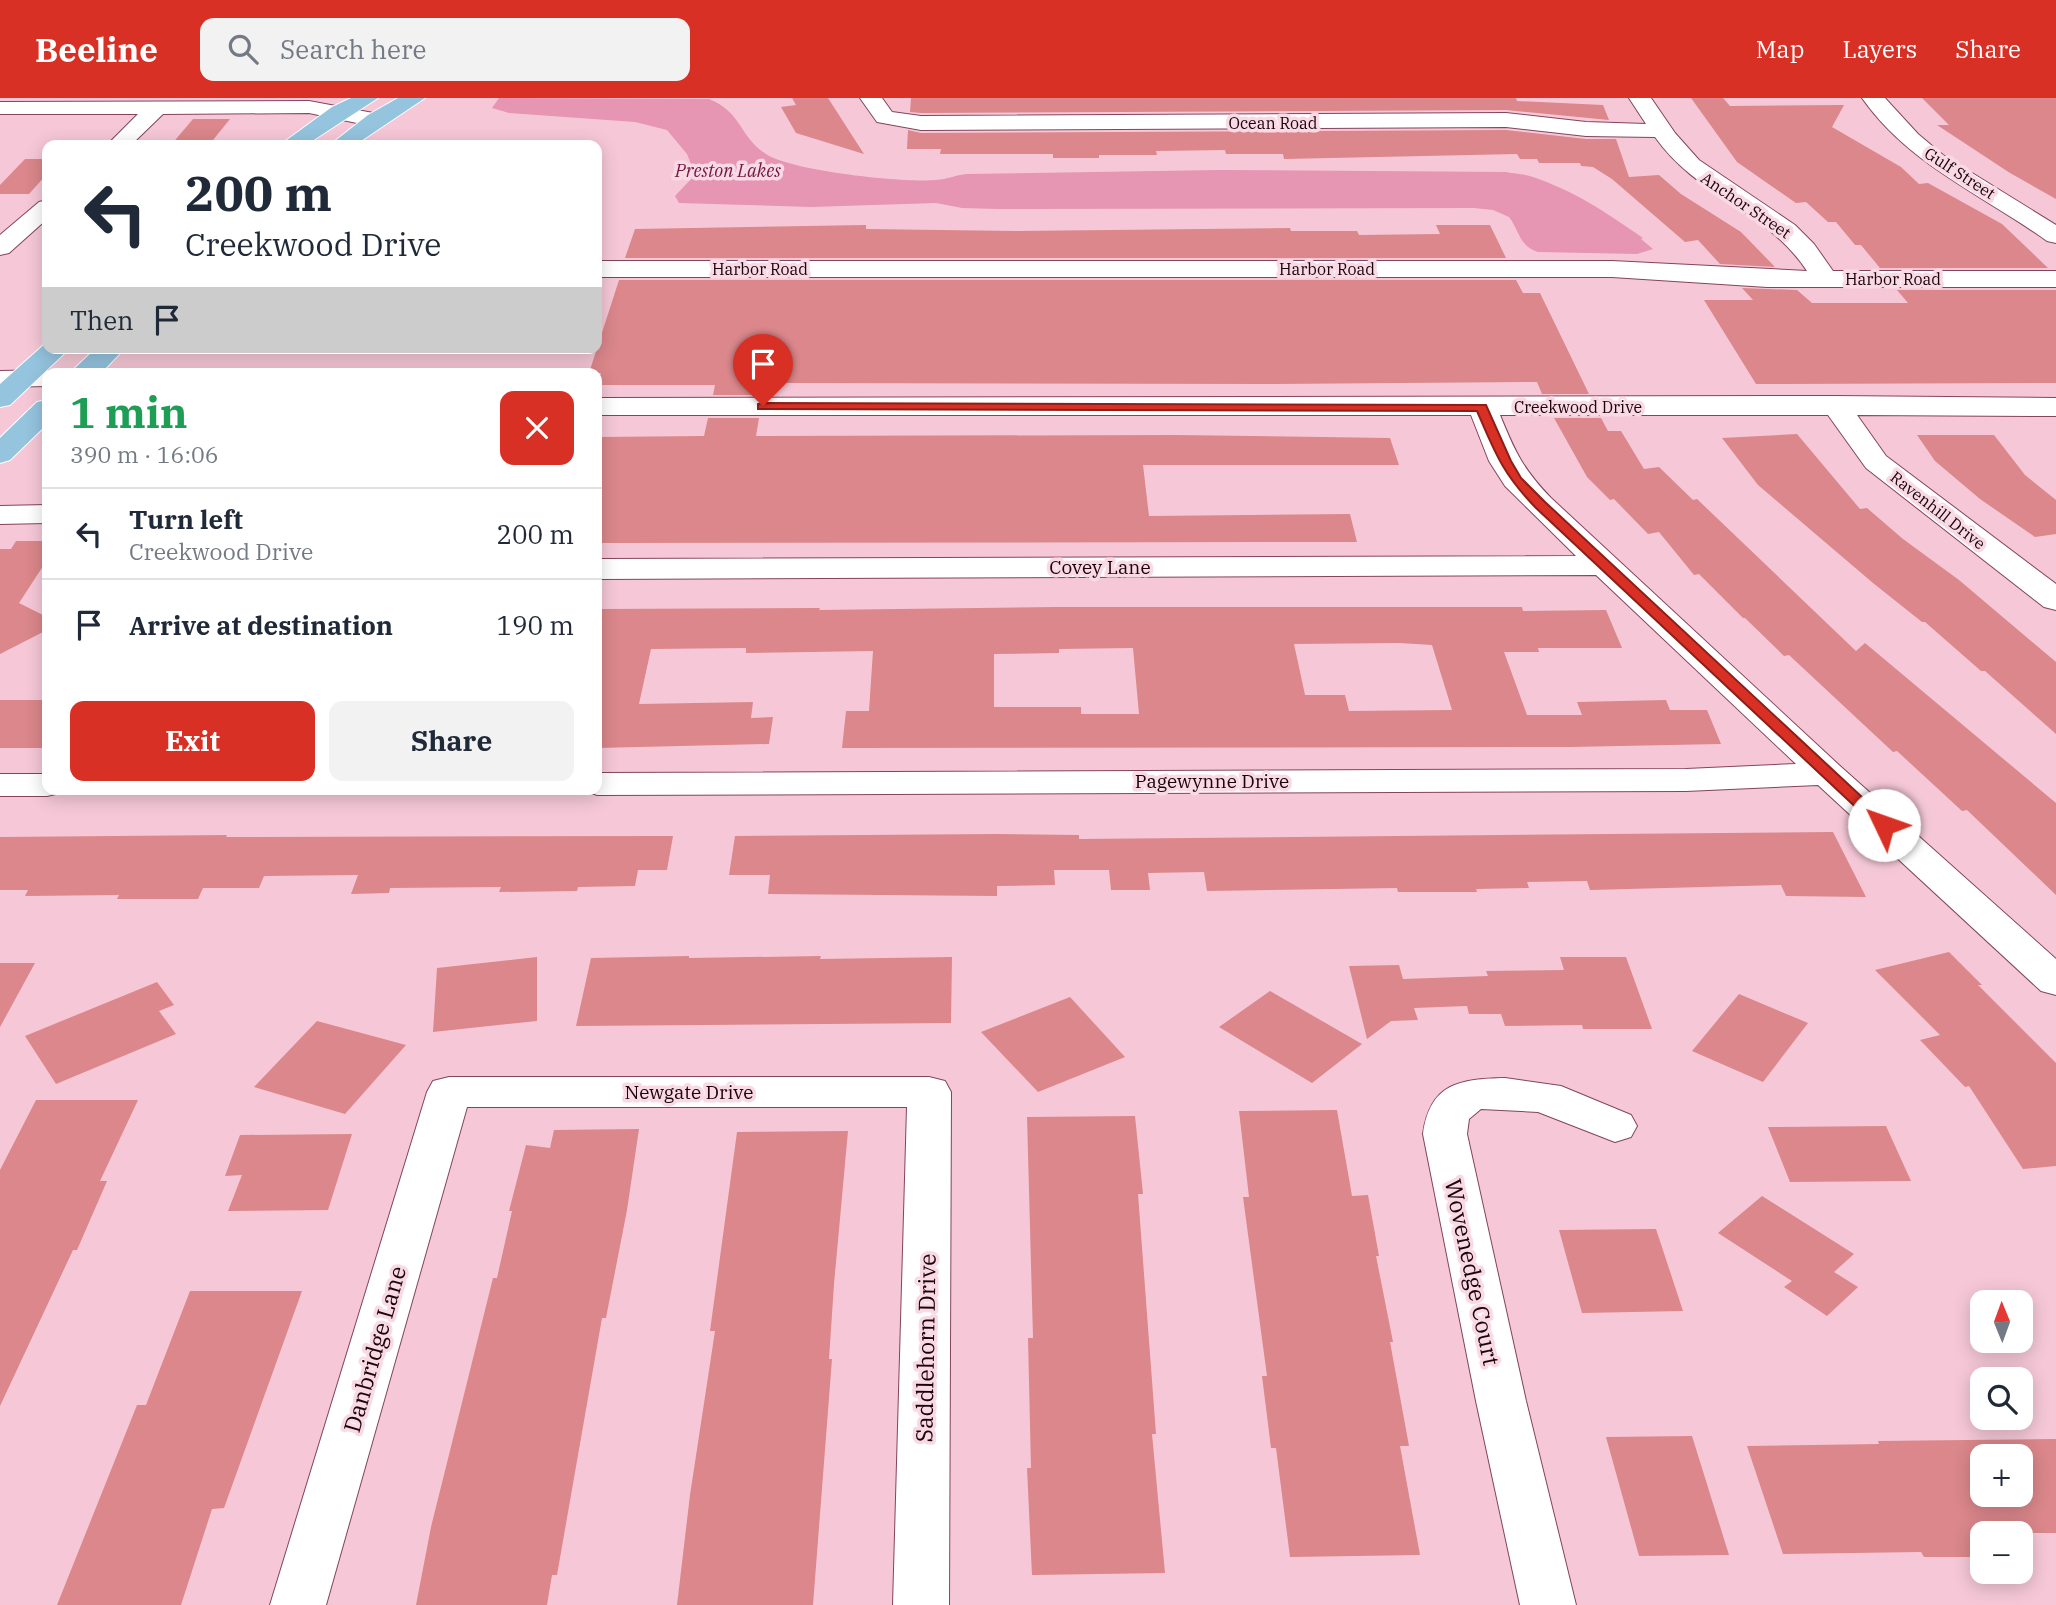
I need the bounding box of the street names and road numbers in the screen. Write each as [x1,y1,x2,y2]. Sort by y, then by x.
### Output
street label: Ocean Road [1228,113,1318,133]
street label: Gulf Street [1921,143,1999,203]
street label: Anchor Street [1697,168,1795,243]
street label: Harbor Road [712,259,808,279]
street label: Harbor Road [1279,259,1375,279]
street label: Harbor Road [1845,269,1941,289]
street label: Creekwood Drive [1514,397,1642,417]
street label: Ravenhill Drive [1886,467,1990,553]
street label: Covey Lane [1049,555,1151,579]
street label: Pagewynne Drive [1135,769,1289,793]
street label: Newgate Drive [624,1080,754,1104]
street label: Wovenedge Court [1439,1176,1507,1368]
street label: Saddlehorn Drive [908,1253,942,1443]
street label: Danbridge Lane [336,1262,412,1436]

